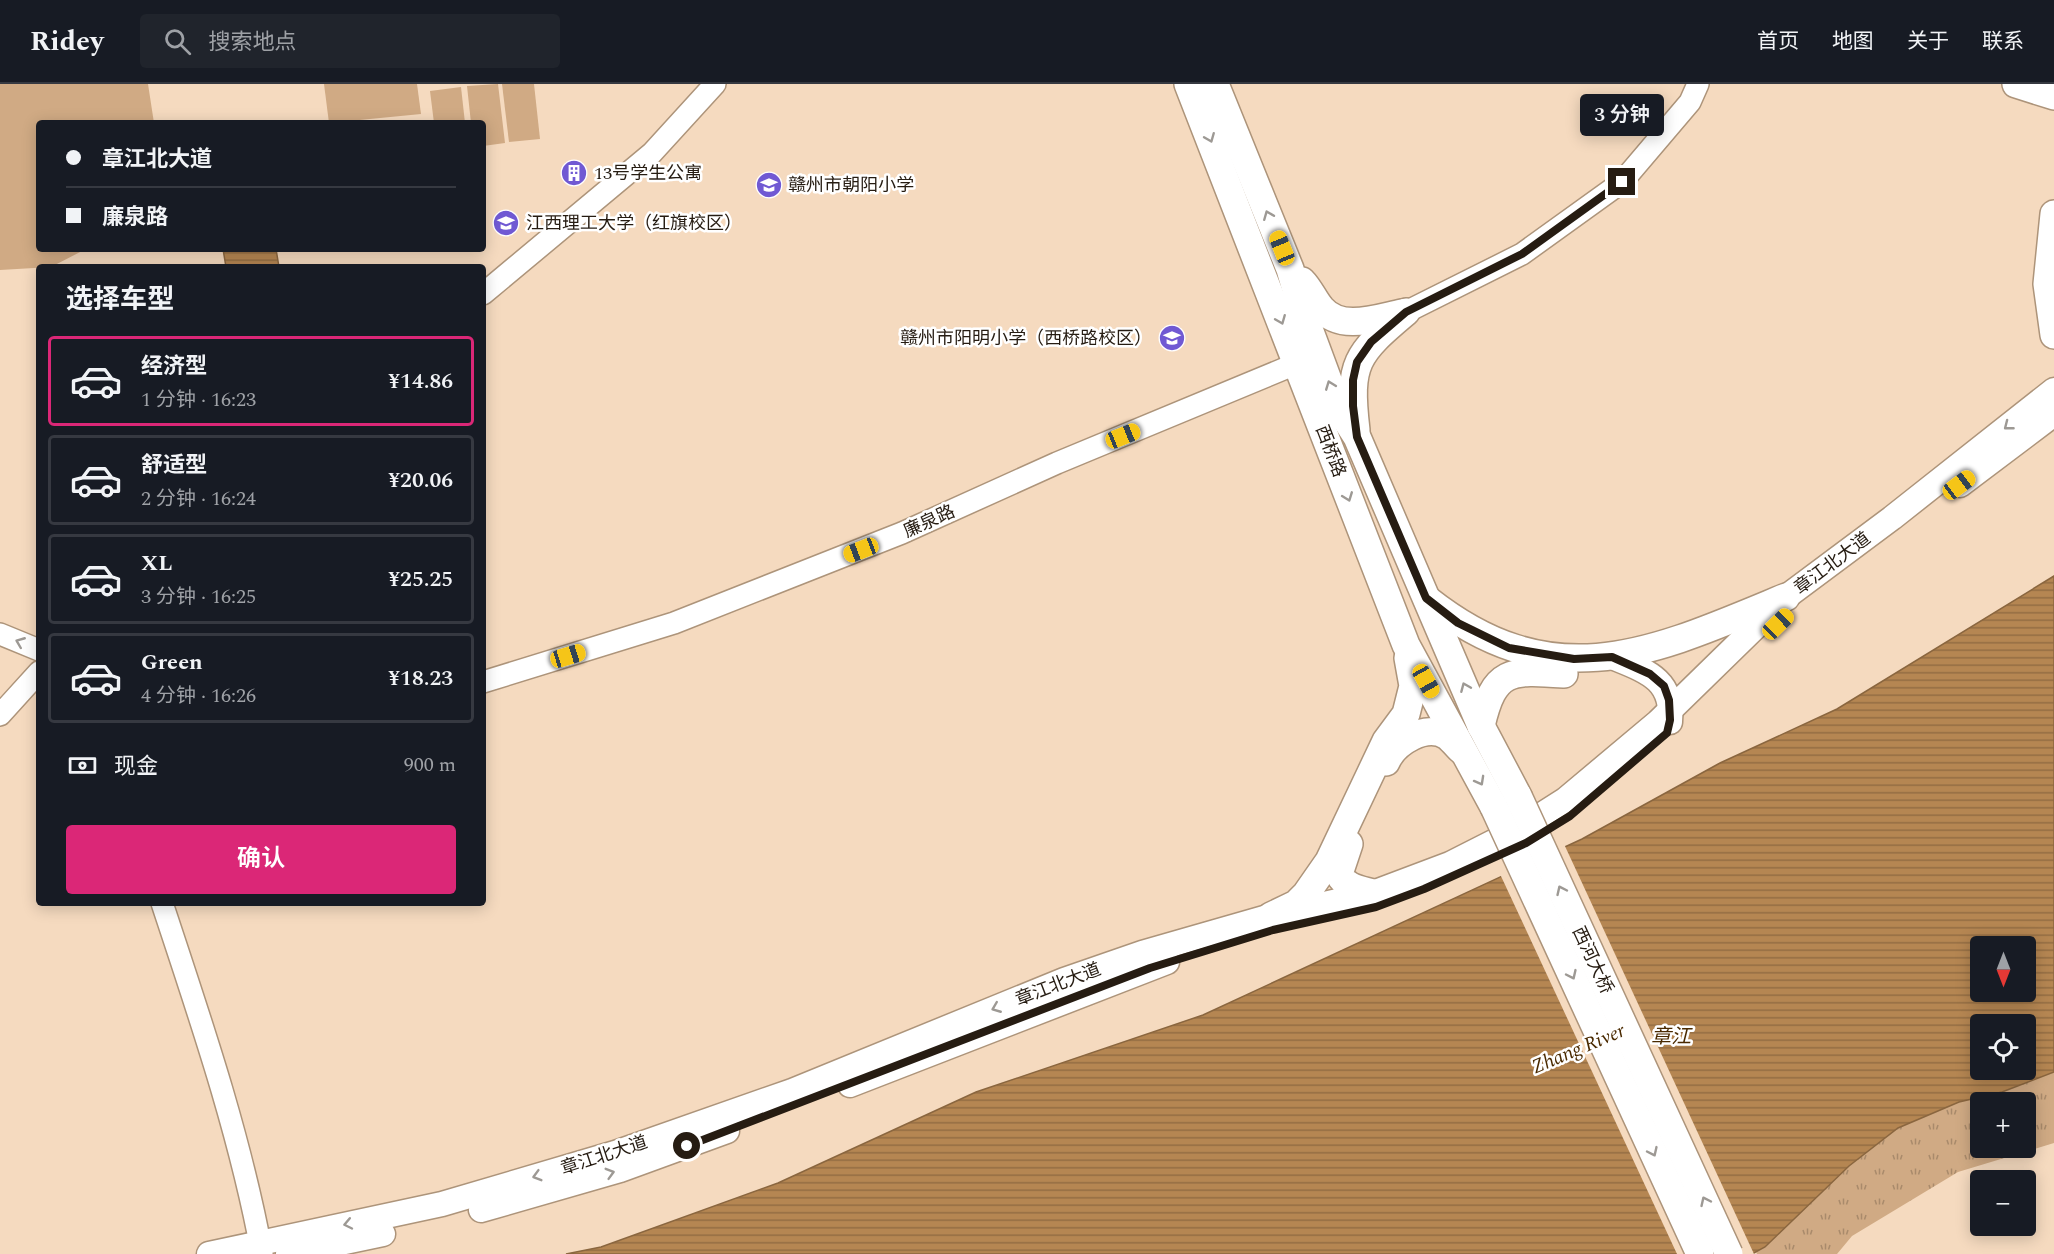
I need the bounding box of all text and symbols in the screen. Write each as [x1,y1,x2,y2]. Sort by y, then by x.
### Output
search box [140,14,560,68]
text: Ridey [30,20,104,63]
icon: search [161,25,194,58]
text: 搜索地点 [209,26,297,59]
text: 首页 [1757,26,1799,58]
text: 地图 [1832,26,1874,58]
text: 关于 [1907,26,1949,58]
text: 联系 [1982,26,2024,58]
callout: 3 分钟 [1580,95,1664,137]
text: 3 分钟 [1594,100,1650,130]
one-way arrow [1203,132,1215,143]
text: 章江北大道 [102,143,212,176]
building icon: 13号学生公寓 [559,158,589,188]
place label: 13号学生公寓 [594,160,702,187]
route end [1608,168,1635,195]
school or university icon: 赣州市朝阳小学 [754,170,784,200]
place label: 赣州市朝阳小学 [788,172,914,199]
text: 廉泉路 [102,201,168,234]
school or university icon: 江西理工大学（红旗校区） [491,208,521,238]
place label: 江西理工大学（红旗校区） [526,210,742,237]
one-way arrow [1263,210,1275,221]
car [1267,228,1297,268]
text: 选择车型 [66,279,174,321]
one-way arrow [1274,314,1286,325]
school or university icon: 赣州市阳明小学（西桥路校区） [1157,323,1187,353]
place label: 赣州市阳明小学（西桥路校区） [900,325,1152,352]
text: 经济型 [141,350,207,383]
icon: car [69,354,123,408]
text: ¥14.86 [388,365,453,398]
one-way arrow [1325,381,1337,392]
text: 1 分钟 · 16:23 [141,385,256,415]
one-way arrow [2004,419,2015,430]
car [1103,421,1143,451]
street label: 西桥路 [1308,421,1353,481]
text: 舒适型 [141,449,207,482]
icon: car [69,453,123,507]
text: ¥20.06 [388,464,453,497]
car [1939,467,1979,503]
text: 2 分钟 · 16:24 [141,484,256,514]
one-way arrow [1341,491,1354,501]
street label: 廉泉路 [899,498,959,545]
street label: 章江北大道 [1788,526,1876,601]
car [841,535,881,565]
text: XL [141,547,172,580]
icon: car [69,552,123,606]
text: ¥25.25 [388,563,453,596]
text: 3 分钟 · 16:25 [141,582,256,612]
car [1759,605,1797,643]
one-way arrow [15,637,26,649]
car [548,642,588,670]
text: Green [141,646,203,679]
icon: car [69,651,123,705]
car [1409,661,1443,701]
text: ¥18.23 [388,662,453,695]
text: 4 分钟 · 16:26 [141,681,256,711]
one-way arrow [1460,682,1472,693]
icon: cash [66,749,99,782]
text: 现金 [114,750,158,783]
text: 900 m [404,750,456,780]
one-way arrow [1473,775,1484,786]
button: 确认 [66,825,456,894]
one-way arrow [1557,886,1569,897]
street label: 西河大桥 [1565,922,1620,999]
north arrow [1970,936,2036,1002]
map controls [1970,936,2036,1236]
street label: 章江北大道 [1011,956,1105,1013]
one-way arrow [1564,968,1576,979]
one-way arrow [991,1001,1002,1013]
button: locate [1970,1014,2036,1080]
water label: Zhang River [1527,1015,1631,1082]
water label: 章江 [1651,1022,1693,1052]
button: + [1970,1092,2036,1158]
street label: 章江北大道 [557,1129,651,1182]
route start [673,1132,700,1159]
one-way arrow [1646,1146,1658,1157]
one-way arrow [604,1168,615,1180]
one-way arrow [532,1169,543,1181]
button: − [1970,1170,2036,1236]
one-way arrow [1700,1196,1712,1207]
one-way arrow [343,1217,353,1230]

